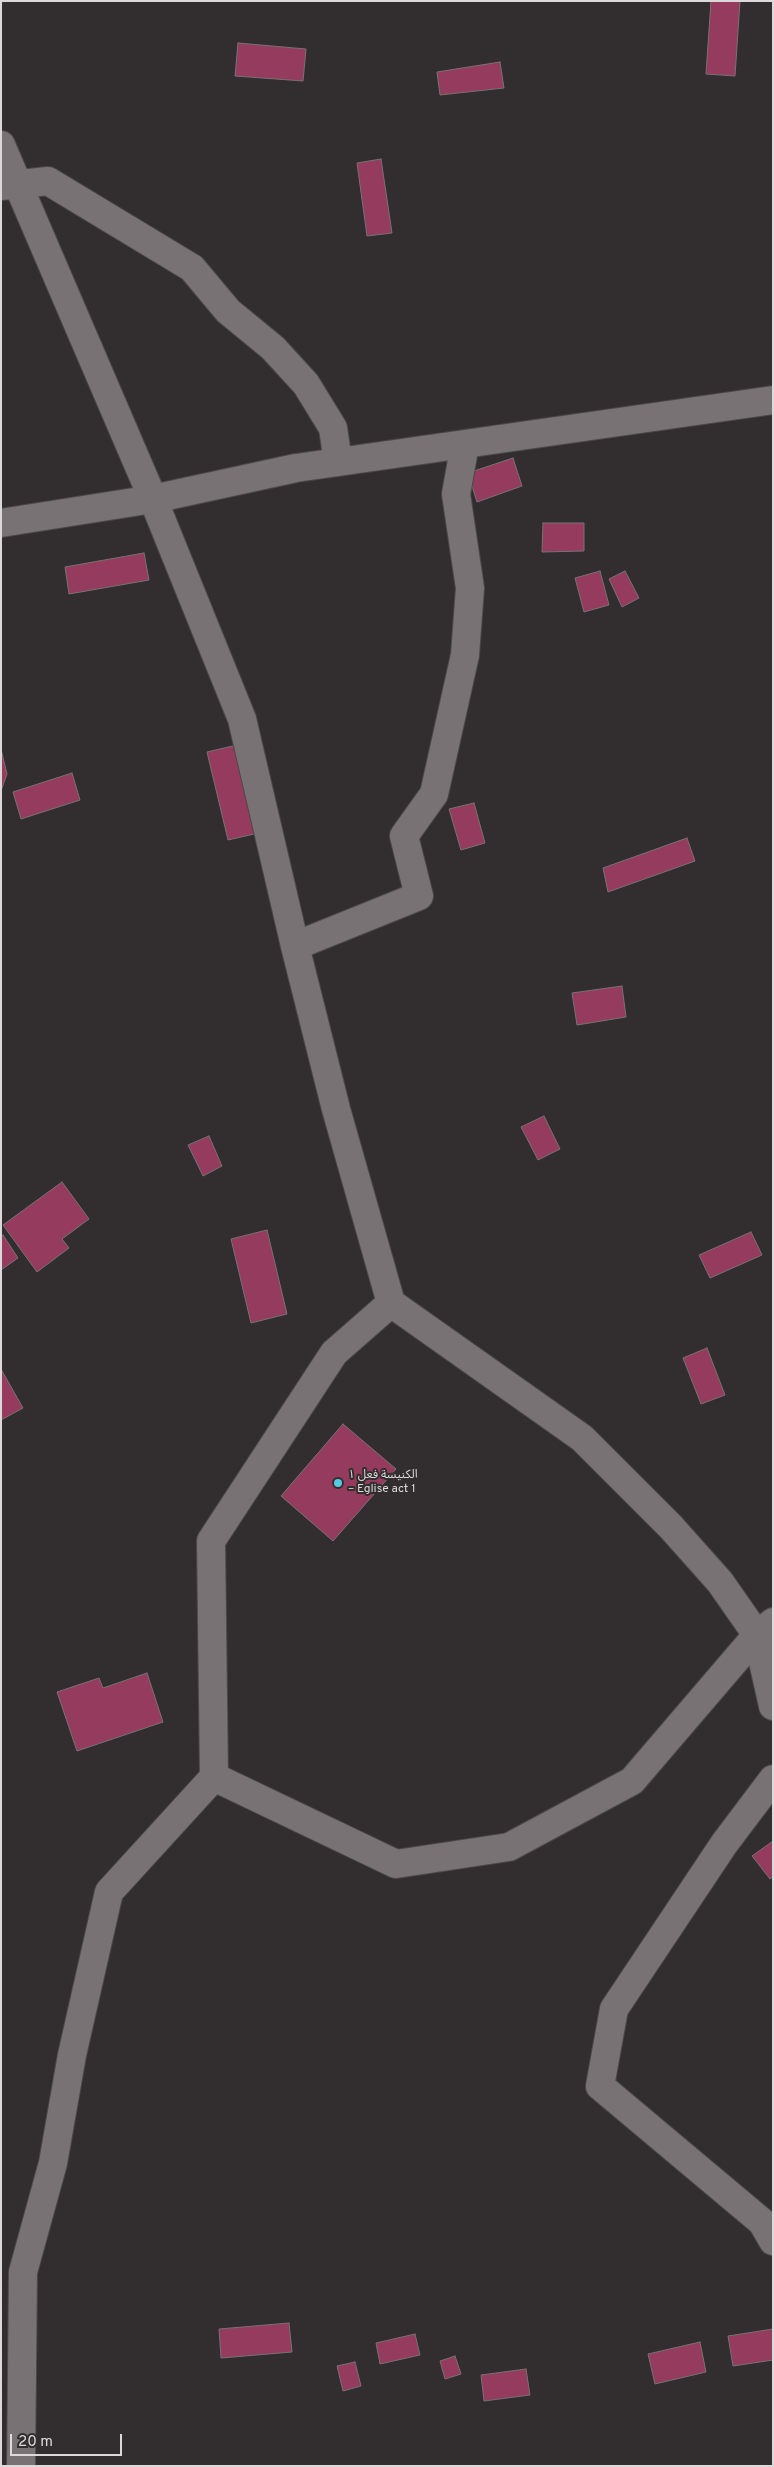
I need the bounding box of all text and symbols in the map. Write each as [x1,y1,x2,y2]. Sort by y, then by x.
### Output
place label: الكنيسة فعل ۱ – Eglise act 1 [348,1469,418,1497]
marker: الكنيسة فعل ۱ – Eglise act 1 [332,1477,344,1489]
scale bar [12,2424,125,2456]
text: 20 m [18,2433,53,2452]

